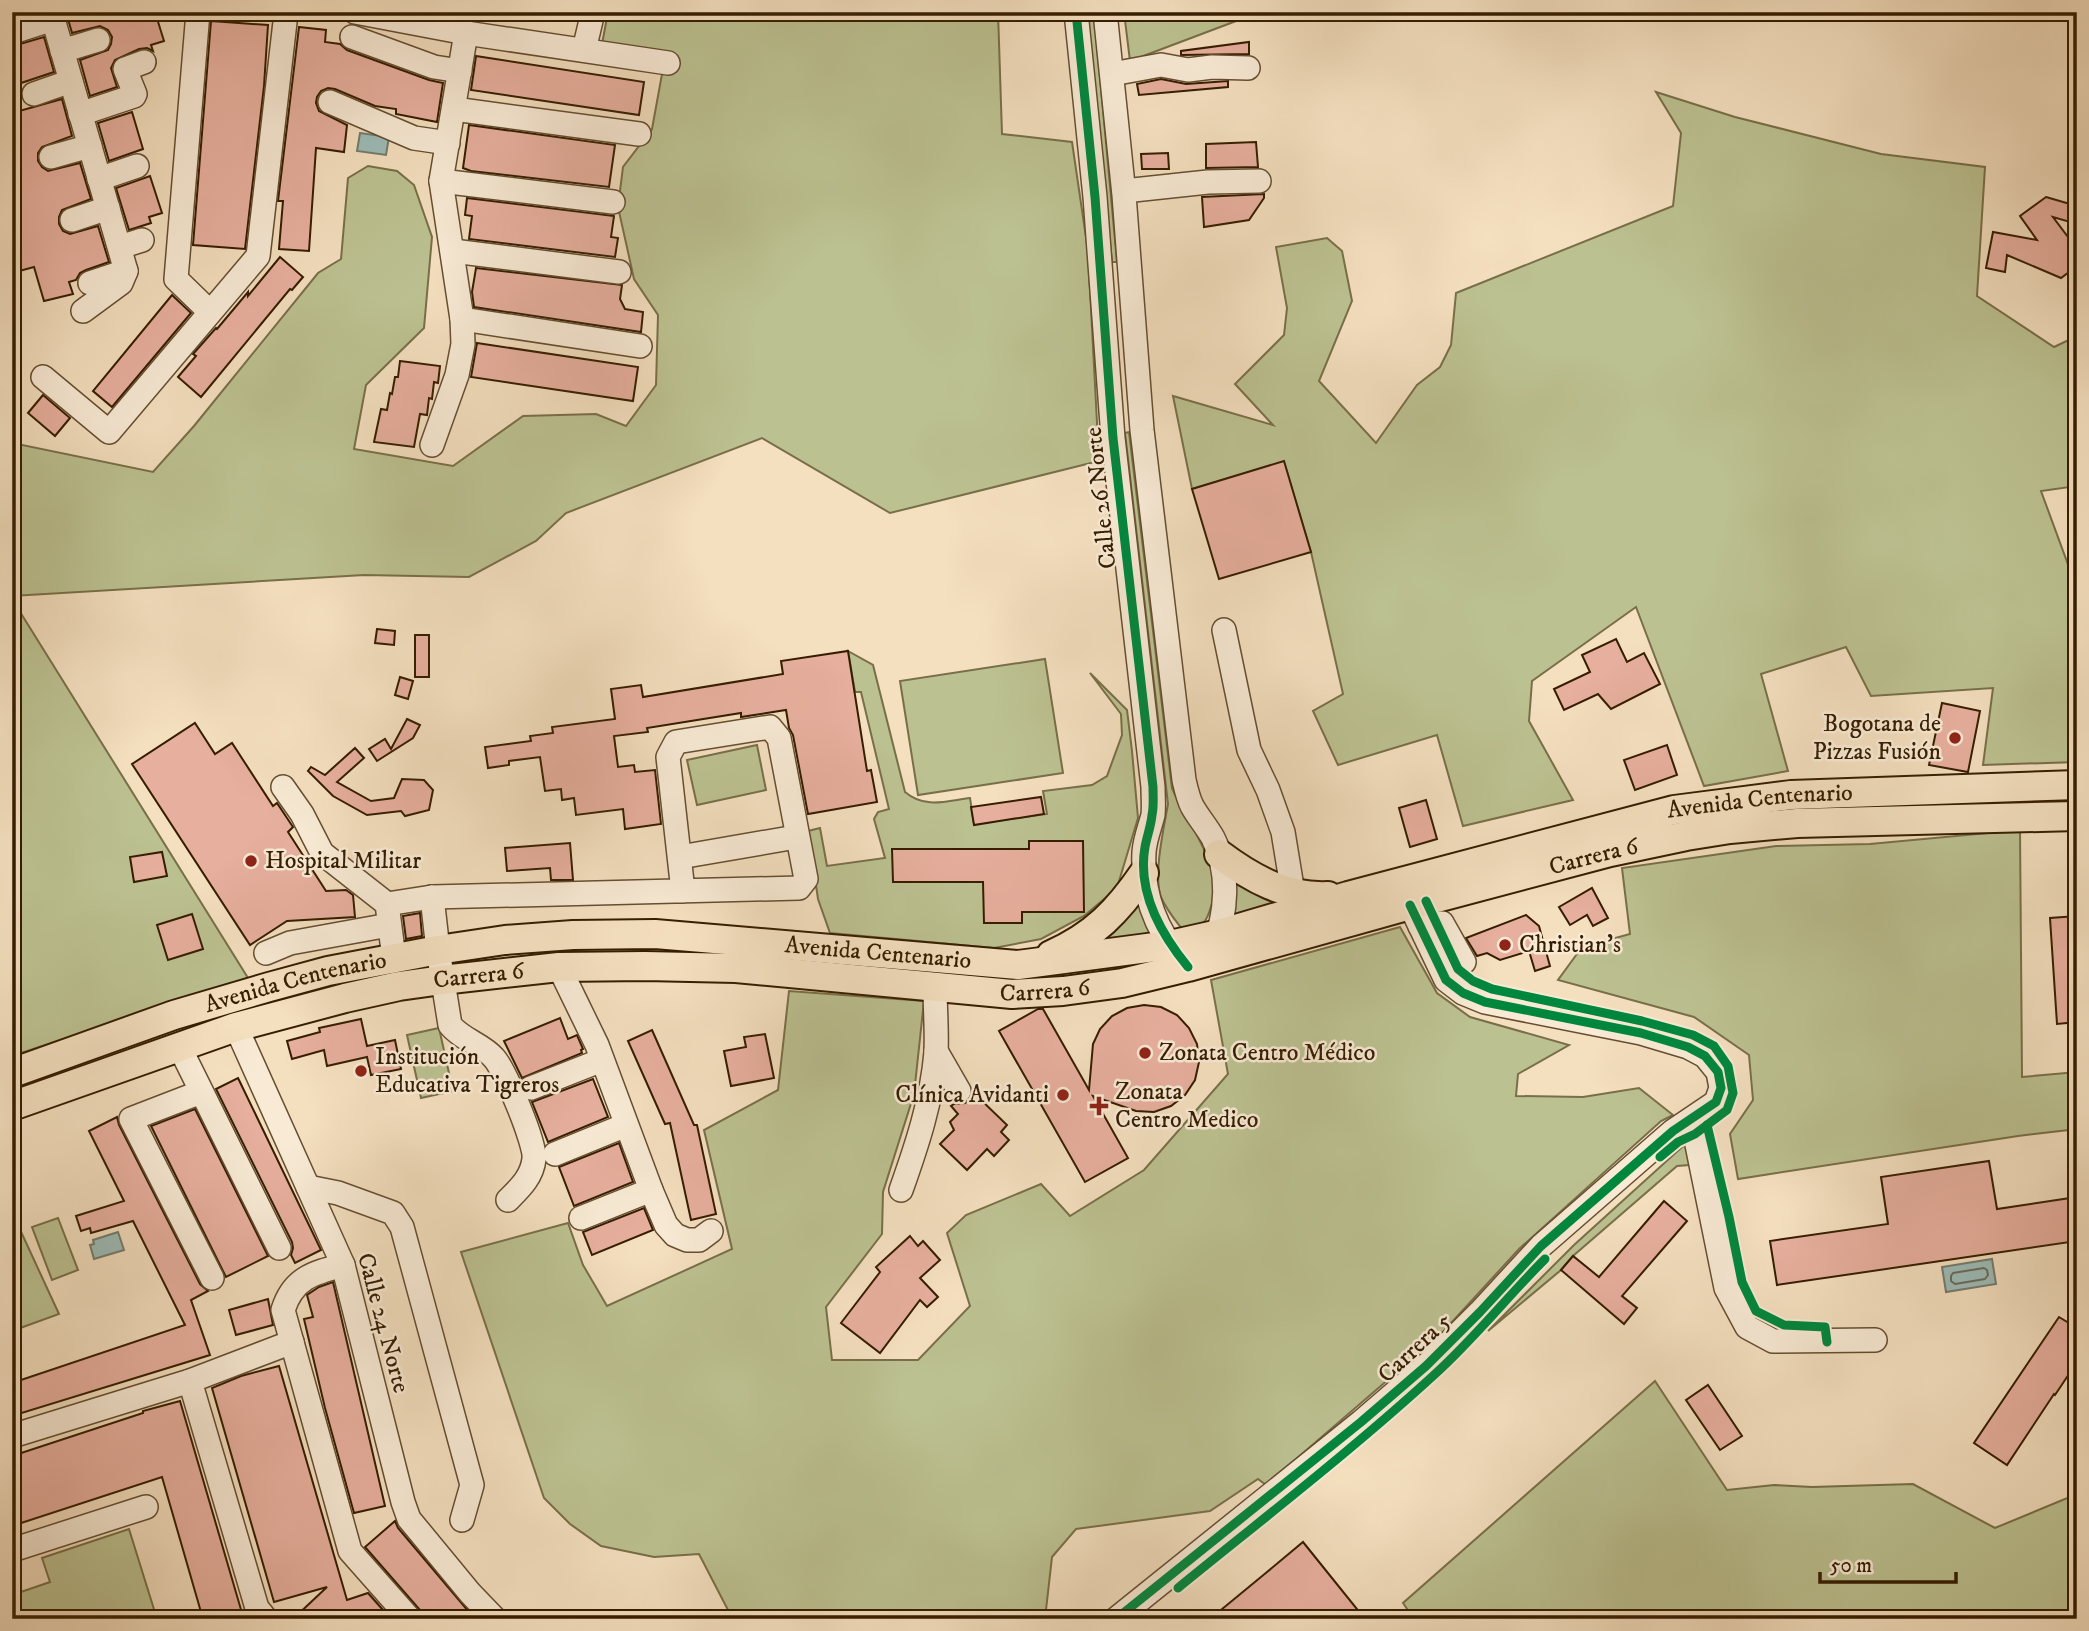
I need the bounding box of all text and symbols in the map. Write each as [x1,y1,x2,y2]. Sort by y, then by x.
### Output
street label: Calle 26 Norte [1079,426,1123,570]
place label: Bogotana de Pizzas Fusión [1813,709,1941,767]
marker: Bogotana de Pizzas Fusión [1947,730,1963,746]
street label: Avenida Centenario [1665,778,1853,826]
street label: Carrera 6 [1546,831,1642,882]
place label: Hospital Militar [265,846,421,876]
marker: Hospital Militar [243,853,259,869]
street label: Avenida Centenario [784,930,972,976]
place label: Christian's [1519,930,1621,960]
marker: Christian's [1497,937,1513,953]
street label: Avenida Centenario [201,945,389,1020]
street label: Carrera 6 [432,956,527,996]
street label: Carrera 6 [998,972,1094,1009]
place label: Zonata Centro Médico [1159,1038,1375,1068]
place label: Institución Educativa Tigreros [375,1042,559,1100]
marker: Zonata Centro Médico [1137,1045,1153,1061]
marker: Institución Educativa Tigreros [353,1063,369,1079]
place label: Zonata Centro Medico [1115,1077,1258,1135]
place label: Clínica Avidanti [895,1080,1049,1110]
marker: Clínica Avidanti [1055,1087,1071,1103]
marker: Zonata Centro Medico [1089,1096,1109,1116]
street label: Calle 24 Norte [350,1250,416,1396]
street label: Carrera 5 [1372,1306,1458,1390]
scale bar [1820,1540,1956,1584]
text: 50 m [1830,1553,1872,1579]

